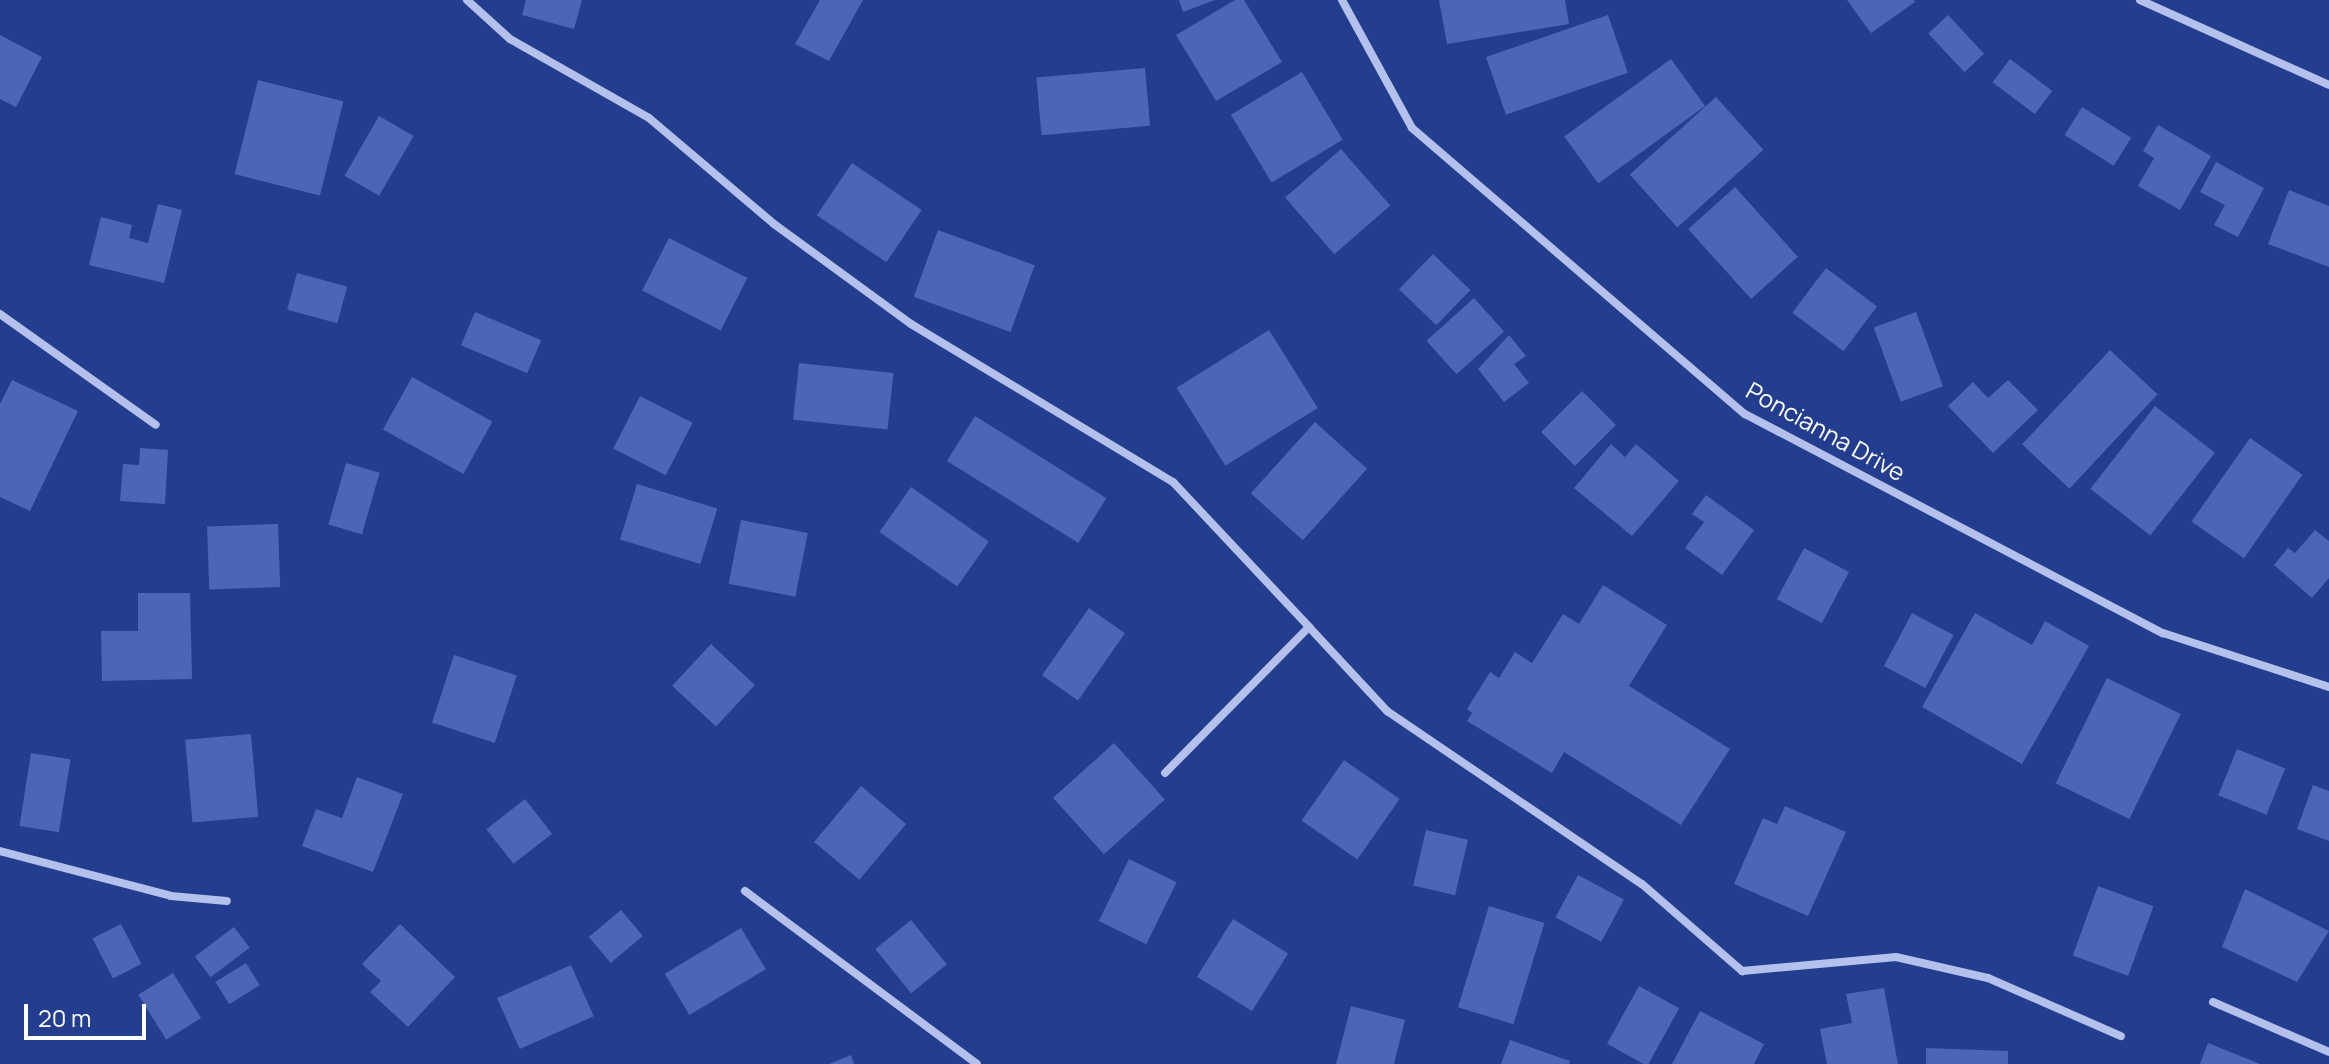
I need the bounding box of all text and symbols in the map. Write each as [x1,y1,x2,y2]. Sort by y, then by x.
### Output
street label: Poncianna Drive [1741,375,1911,487]
scale bar [28,988,150,1038]
text: 20 m [38,1001,91,1034]

